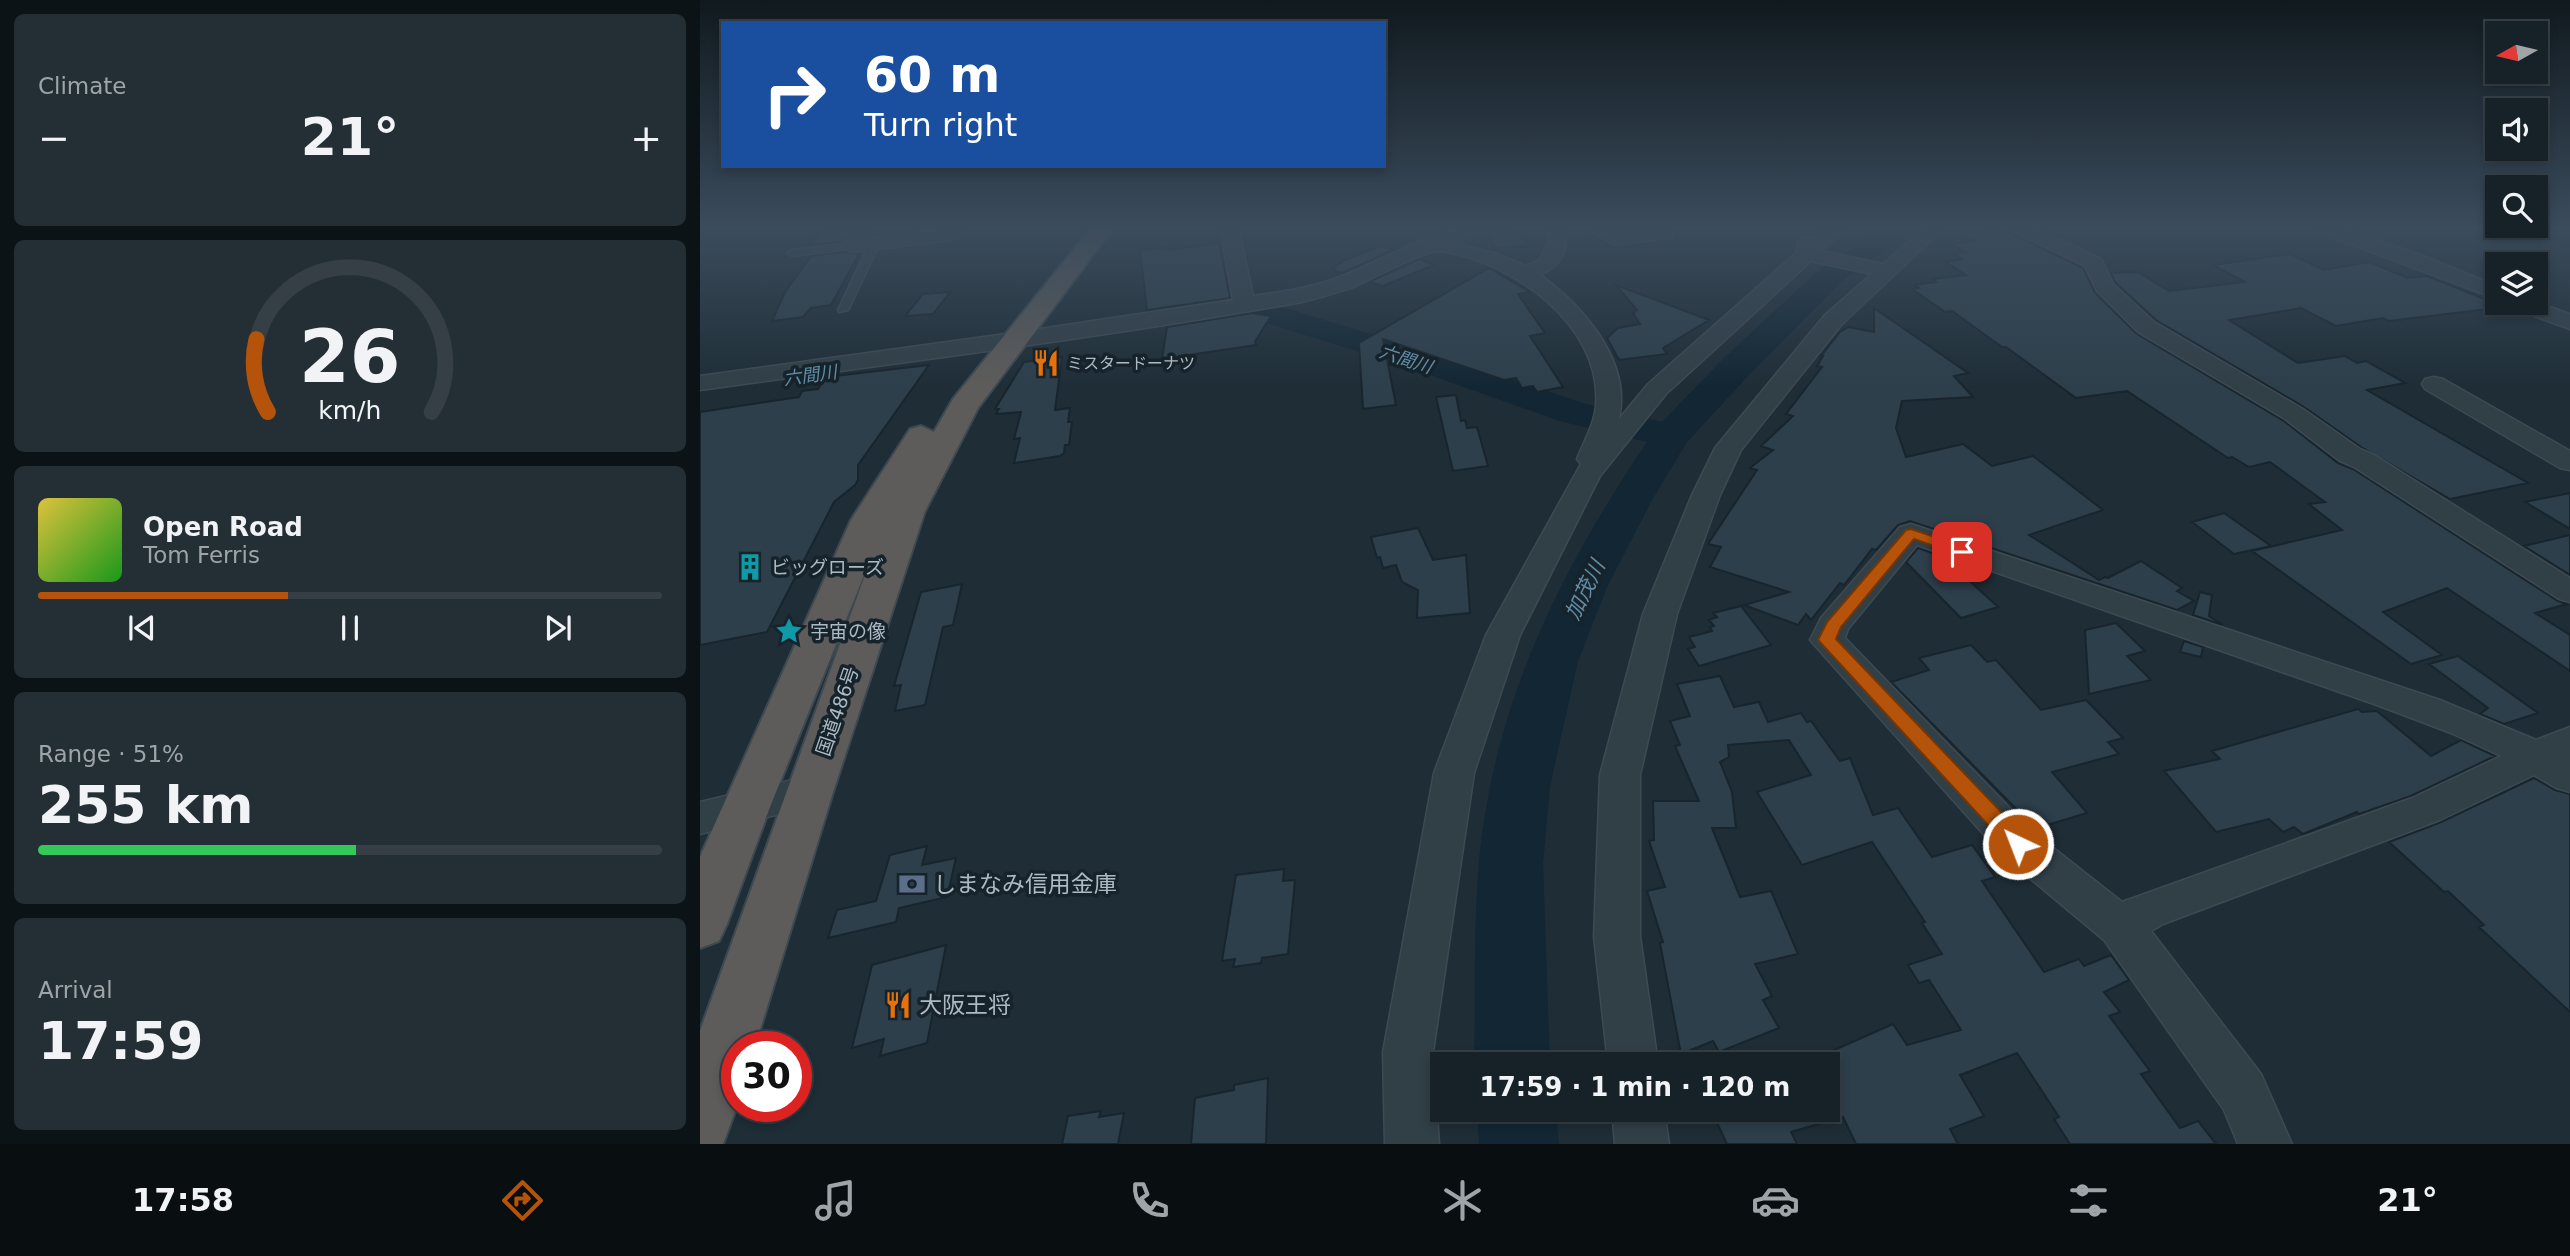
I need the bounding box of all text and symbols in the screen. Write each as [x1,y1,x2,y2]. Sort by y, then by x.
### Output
north arrow [2485,21,2548,84]
map controls [2485,21,2548,315]
text: 60 m [864,47,1000,104]
icon: right [749,49,840,140]
text: Climate [38,73,127,99]
button: sound [2485,98,2548,161]
text: Turn right [864,106,1017,144]
text: 21° [301,107,399,167]
text: − [38,116,70,160]
text: + [630,116,662,160]
button: search [2485,175,2548,238]
button: layers [2485,252,2548,315]
text: 26 [299,314,401,399]
water label: 六間川 [1377,341,1437,378]
restaurant icon: ミスタードーナツ [1031,348,1061,378]
place label: ミスタードーナツ [1067,354,1195,373]
water label: 六間川 [782,361,840,389]
text: km/h [318,396,382,425]
text: Open Road [143,512,303,542]
pin [1932,522,1992,582]
icon: arrive [1943,533,1981,571]
text: Tom Ferris [143,542,260,568]
building icon: ビッグローズ [735,552,765,582]
water label: 加茂川 [1560,555,1610,624]
place label: ビッグローズ [771,556,884,578]
icon: previous [123,609,161,647]
icon: pause [331,609,369,647]
icon: next [539,609,577,647]
place icon: 宇宙の像 [774,616,804,646]
place label: 宇宙の像 [810,620,886,642]
street label: 国道486号 [811,663,863,759]
text: Range · 51% [38,741,184,767]
text: 255 km [38,775,253,835]
position arrow [1981,807,2055,881]
bank icon: しまなみ信用金庫 [897,869,927,899]
place label: しまなみ信用金庫 [933,871,1117,897]
text: Arrival [38,977,113,1003]
restaurant icon: 大阪王将 [883,990,913,1020]
place label: 大阪王将 [919,992,1011,1018]
text: 17:59 [38,1011,204,1071]
speed limit sign: 30 [721,1031,812,1122]
text: 17:59 · 1 min · 120 m [1480,1072,1790,1102]
icon: directions [498,1176,547,1225]
icon: music [811,1176,860,1225]
icon: phone [1125,1176,1174,1225]
icon: climate [1438,1176,1487,1225]
icon: car [1751,1176,1800,1225]
icon: filters [2064,1176,2113,1225]
text: 17:58 [132,1181,234,1219]
text: 21° [2377,1181,2438,1219]

